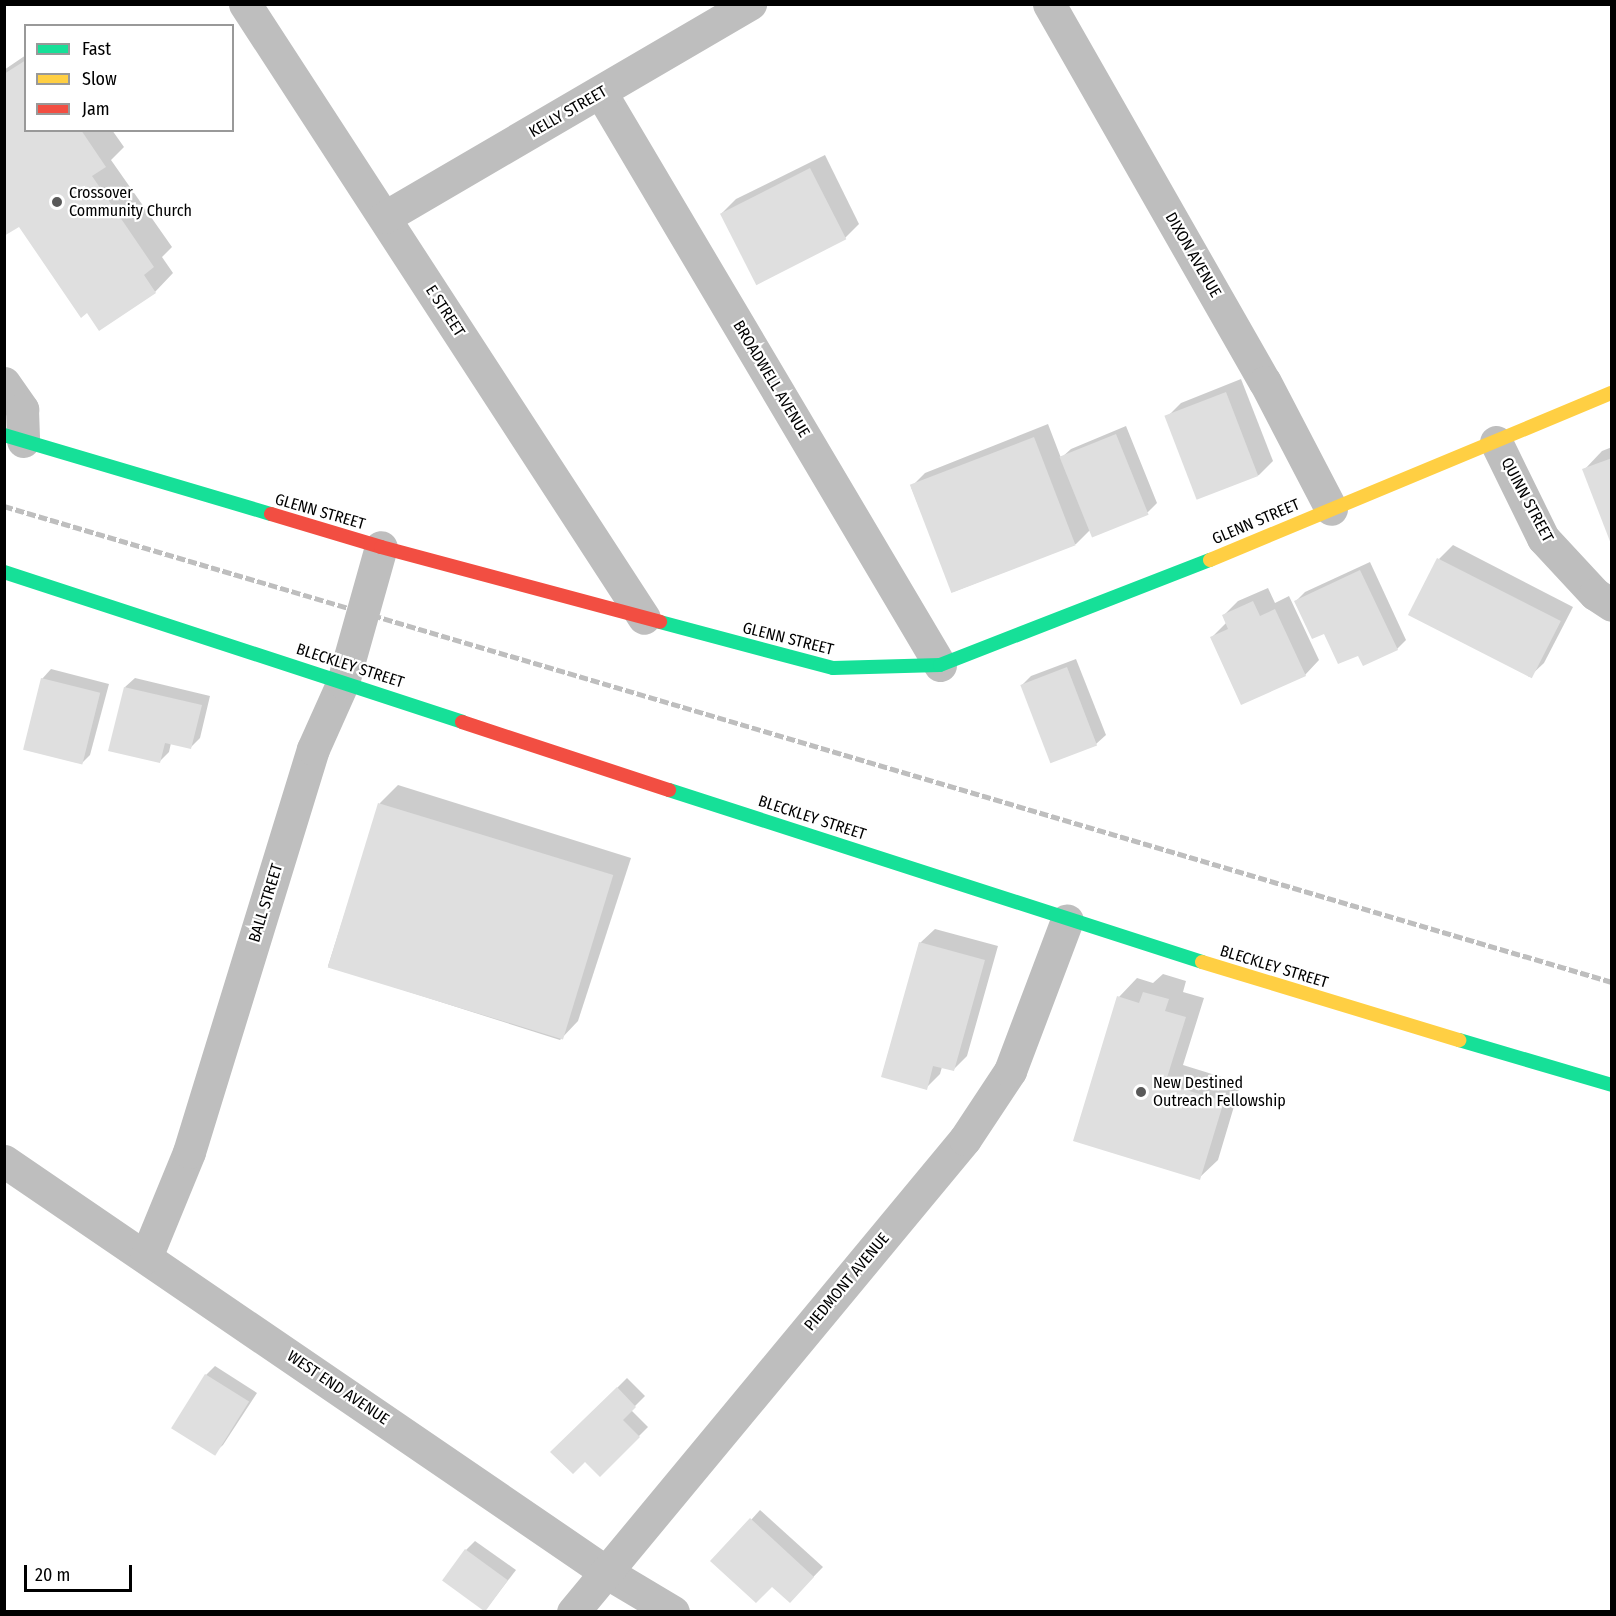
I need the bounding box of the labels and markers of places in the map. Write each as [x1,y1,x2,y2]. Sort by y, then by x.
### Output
place label: Crossover Community Church [69,183,192,221]
marker: Crossover Community Church [50,195,64,209]
place label: New Destined Outreach Fellowship [1153,1073,1286,1111]
marker: New Destined Outreach Fellowship [1134,1085,1148,1099]

